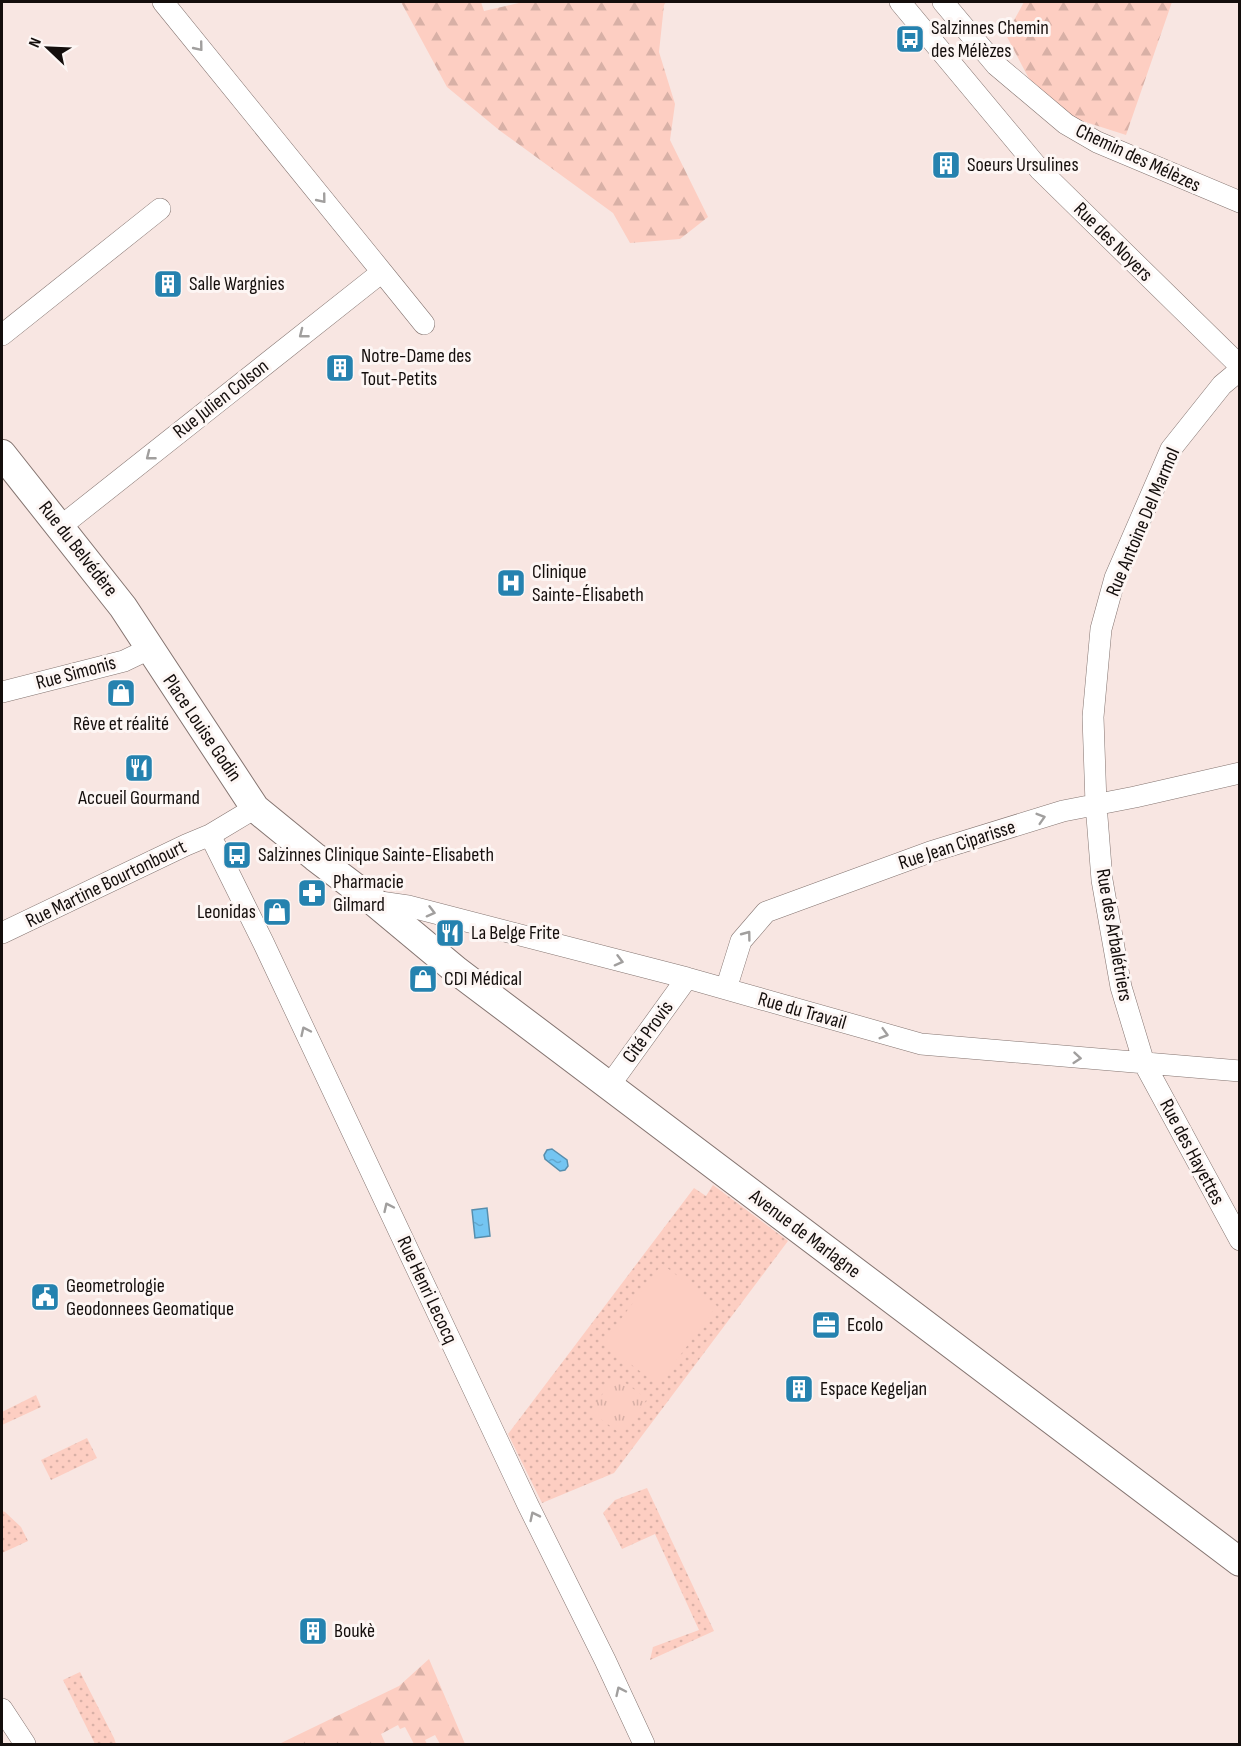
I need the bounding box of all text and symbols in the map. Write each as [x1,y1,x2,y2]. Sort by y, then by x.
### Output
place label: Salzinnes Chemin des Mélèzes [931,16,1049,63]
north arrow [18,18,78,78]
bus stop icon: Salzinnes Chemin des Mélèzes [894,23,926,55]
text: N [25,35,46,50]
one-way arrow [192,40,203,51]
street label: Chemin des Mélèzes [1072,119,1204,197]
building icon: Soeurs Ursulines [930,149,962,181]
place label: Soeurs Ursulines [967,153,1079,177]
one-way arrow [315,192,326,203]
street label: Rue des Noyers [1068,197,1158,287]
building icon: Salle Wargnies [152,268,184,300]
place label: Salle Wargnies [189,272,285,296]
one-way arrow [299,327,310,338]
place label: Notre-Dame des Tout-Petits [361,344,471,391]
building icon: Notre-Dame des Tout-Petits [324,352,356,384]
street label: Rue Julien Colson [168,354,274,444]
street label: Rue Antoine Del Marmol [1101,444,1185,600]
one-way arrow [146,448,157,459]
street label: Rue du Belvédère [33,496,123,602]
place label: Clinique Sainte-Élisabeth [532,560,644,607]
hospital icon: Clinique Sainte-Élisabeth [495,567,527,599]
street label: Rue Simonis [33,651,119,695]
street label: Place Louise Godin [157,670,247,786]
shop icon: Rêve et réalité [105,677,137,709]
place label: Rêve et réalité [73,712,169,736]
restaurant icon: Accueil Gourmand [123,752,155,784]
place label: Accueil Gourmand [77,786,200,810]
one-way arrow [1035,812,1046,825]
street label: Rue Jean Ciparisse [896,815,1018,875]
street label: Rue Martine Bourtonbourt [22,835,190,933]
bus stop icon: Salzinnes Clinique Sainte-Elisabeth [221,839,253,871]
place label: Salzinnes Clinique Sainte-Elisabeth [258,843,494,867]
street label: Rue des Arbalétriers [1091,867,1137,1003]
place label: Pharmacie Gilmard [333,870,404,917]
pharmacy icon: Pharmacie Gilmard [296,877,328,909]
shop icon: Leonidas [261,896,293,928]
place label: Leonidas [197,900,256,924]
one-way arrow [425,905,435,917]
restaurant icon: La Belge Frite [434,917,466,949]
place label: La Belge Frite [471,921,560,945]
one-way arrow [740,931,751,942]
one-way arrow [614,954,624,966]
shop icon: CDI Médical [407,963,439,995]
place label: CDI Médical [444,967,522,991]
street label: Rue du Travail [755,987,849,1035]
street label: Cité Provis [617,996,679,1068]
one-way arrow [300,1026,312,1037]
one-way arrow [878,1027,889,1039]
one-way arrow [1072,1051,1081,1064]
street label: Rue des Hayettes [1154,1095,1230,1209]
street label: Avenue de Marlagne [744,1184,865,1284]
one-way arrow [383,1203,395,1214]
street label: Rue Henri Lecocq [392,1232,462,1348]
place label: Geometrologie Geodonnees Geomatique [66,1274,234,1321]
public building icon: Geometrologie Geodonnees Geomatique [29,1281,61,1313]
office icon: Ecolo [810,1309,842,1341]
place label: Ecolo [847,1313,883,1337]
building icon: Espace Kegeljan [783,1373,815,1405]
place label: Espace Kegeljan [820,1377,927,1401]
one-way arrow [529,1512,541,1523]
building icon: Boukè [297,1615,329,1647]
place label: Boukè [334,1619,375,1643]
one-way arrow [615,1687,627,1698]

